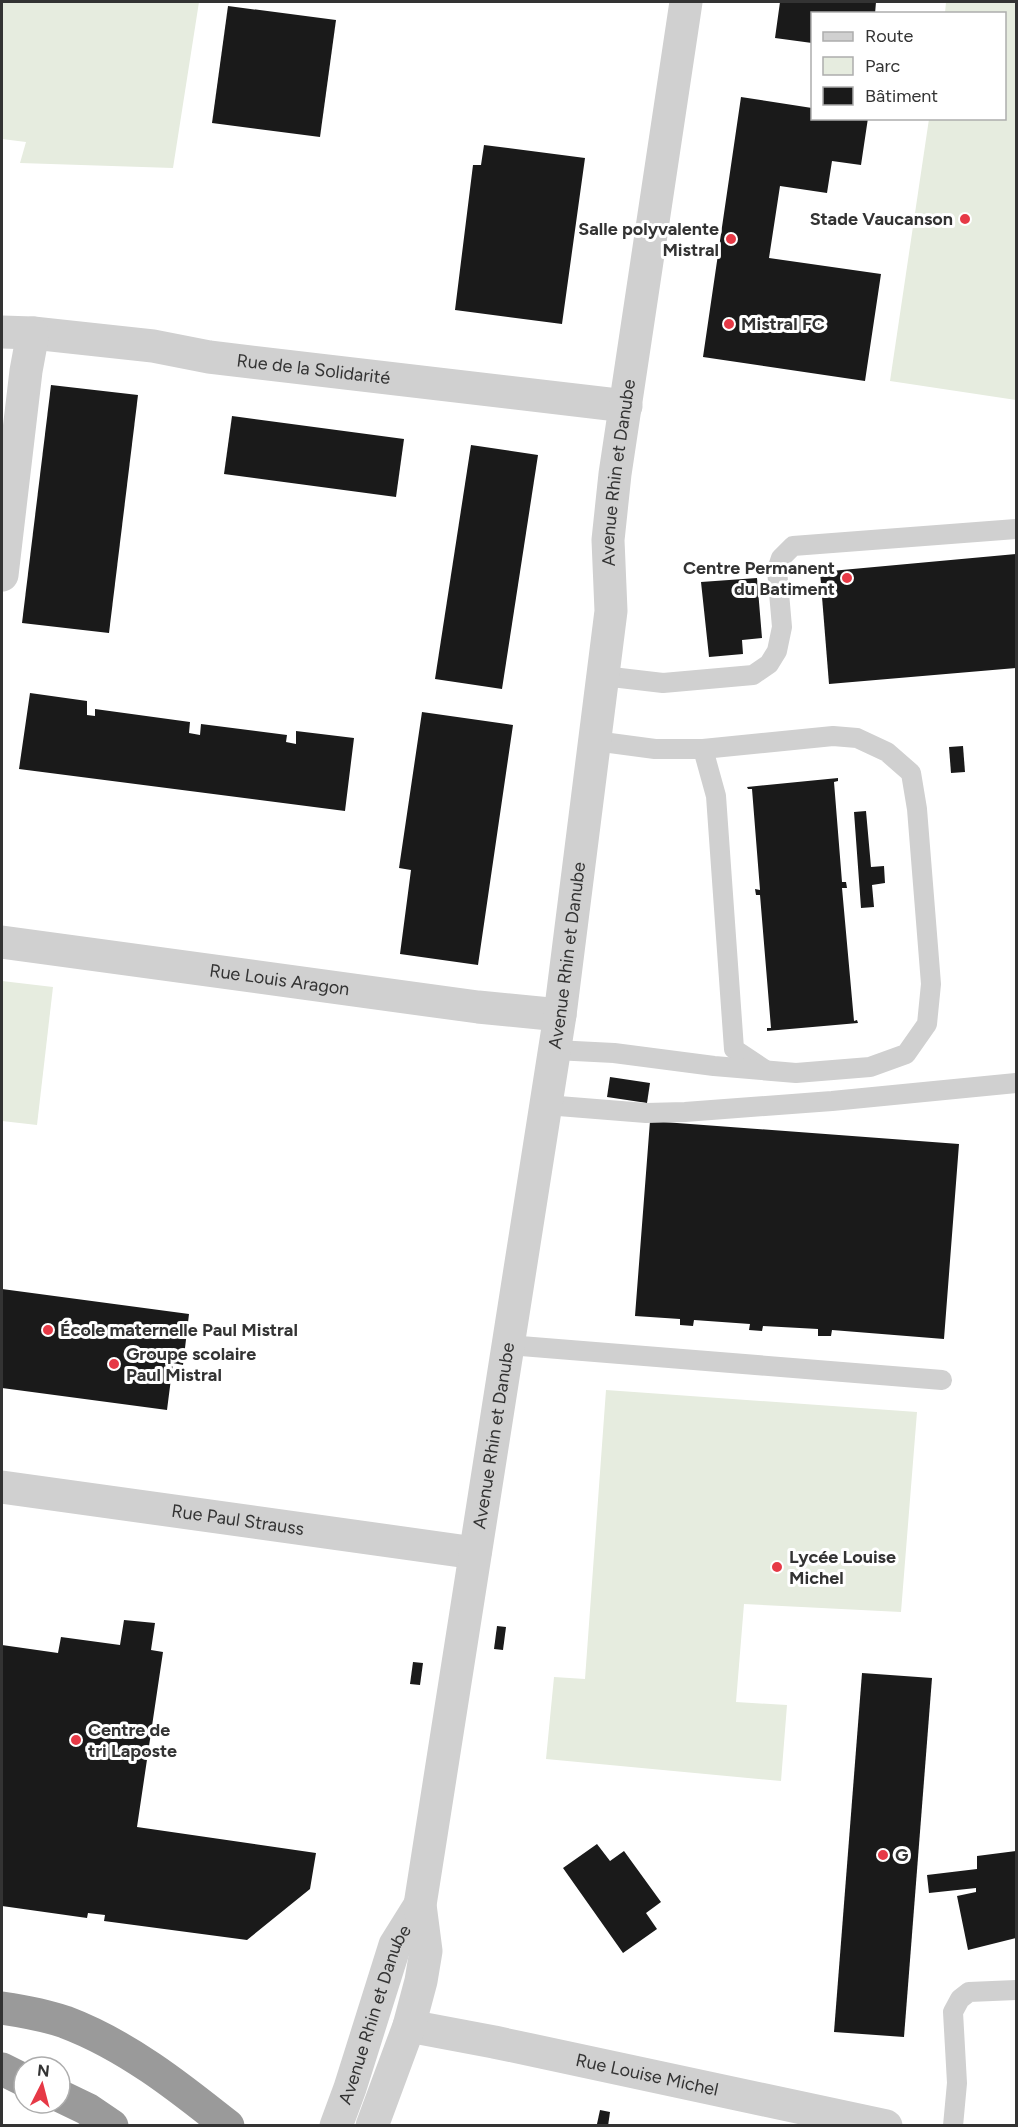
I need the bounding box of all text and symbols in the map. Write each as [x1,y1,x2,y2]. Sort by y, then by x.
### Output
legend [811,12,1006,120]
text: Route [865,25,914,47]
text: Parc [865,55,901,77]
text: Bâtiment [865,85,938,107]
place label: Stade Vaucanson [810,208,953,230]
marker: Stade Vaucanson [958,212,972,226]
place label: Salle polyvalente Mistral [578,218,719,261]
marker: Salle polyvalente Mistral [724,232,738,246]
place label: Mistral FC [741,313,825,335]
marker: Mistral FC [722,317,736,331]
street label: Rue de la Solidarité [236,349,392,389]
street label: Avenue Rhin et Danube [597,378,640,567]
place label: Centre Permanent du Batiment [683,557,835,600]
marker: Centre Permanent du Batiment [840,571,854,585]
street label: Avenue Rhin et Danube [544,860,590,1050]
street label: Rue Louis Aragon [208,959,351,1000]
place label: École maternelle Paul Mistral [60,1319,298,1341]
marker: École maternelle Paul Mistral [41,1323,55,1337]
street label: Avenue Rhin et Danube [468,1341,519,1531]
place label: Groupe scolaire Paul Mistral [126,1343,256,1386]
marker: Groupe scolaire Paul Mistral [107,1357,121,1371]
street label: Rue Paul Strauss [170,1500,305,1540]
place label: Lycée Louise Michel [789,1546,896,1589]
marker: Lycée Louise Michel [770,1560,784,1574]
place label: Centre de tri Laposte [88,1719,177,1762]
marker: Centre de tri Laposte [69,1733,83,1747]
place label: G [895,1844,908,1866]
marker: G [876,1848,890,1862]
street label: Avenue Rhin et Danube [334,1920,416,2108]
street label: Rue Louise Michel [574,2049,720,2101]
north arrow [12,2055,72,2115]
text: N [36,2060,51,2081]

